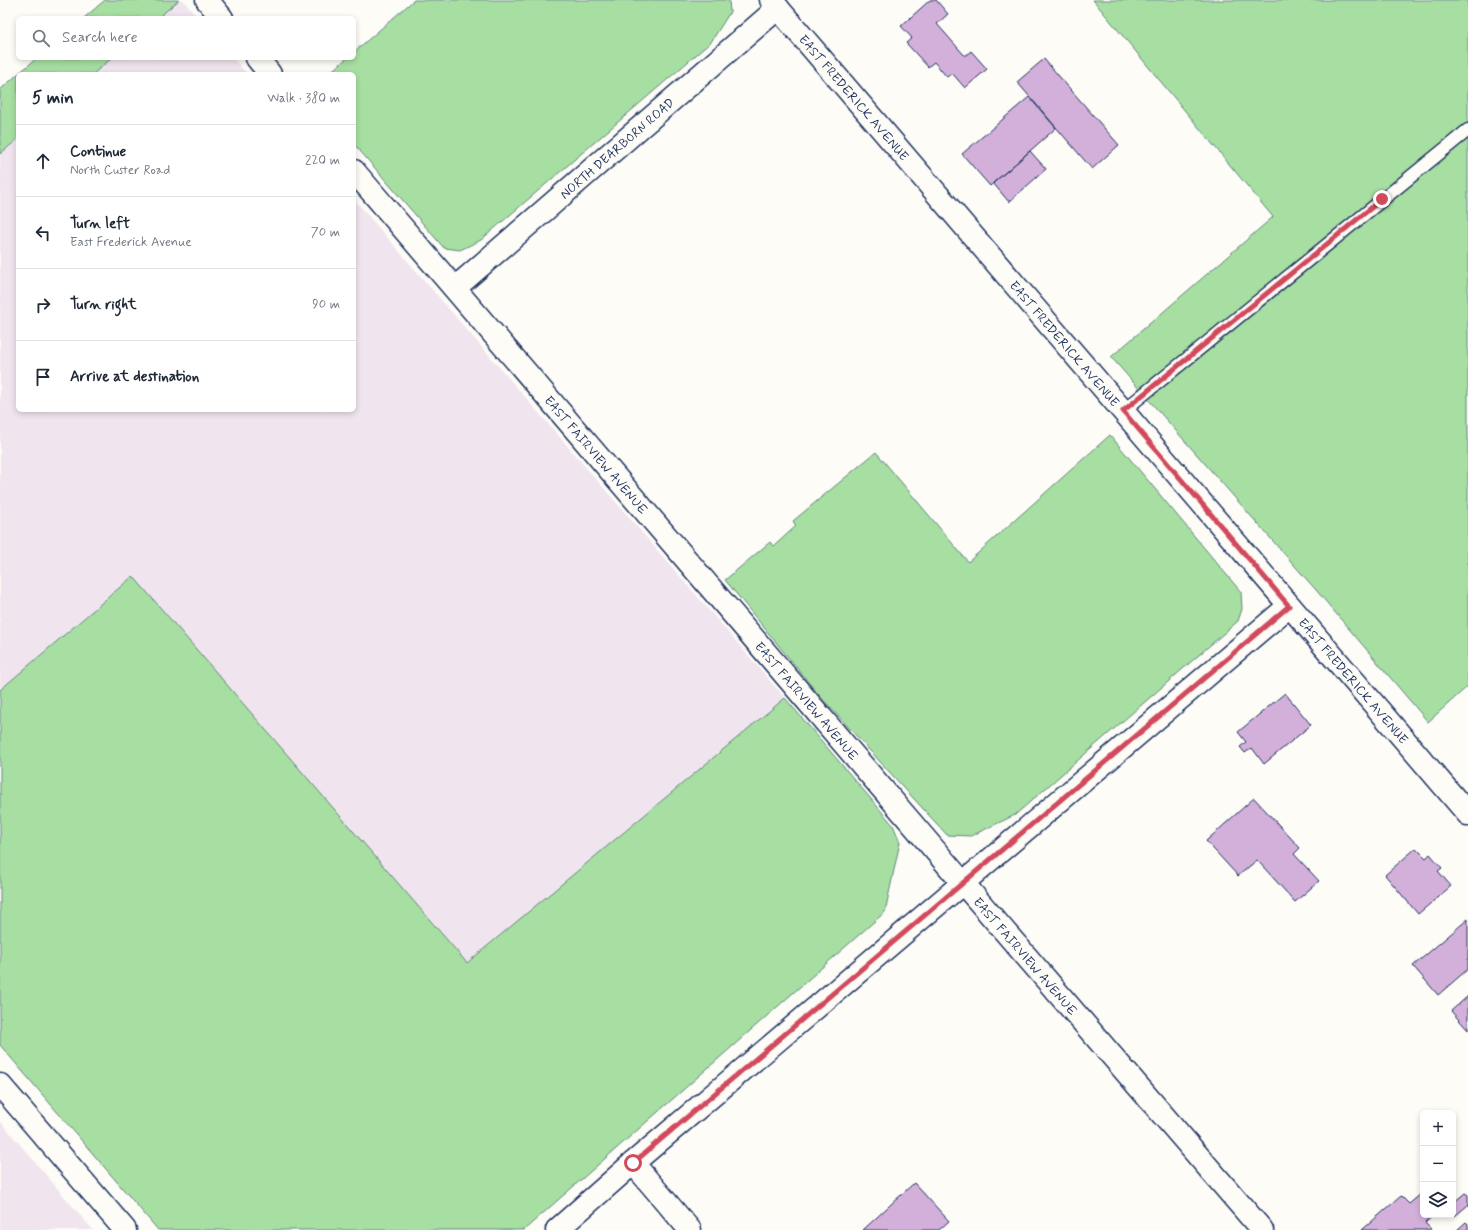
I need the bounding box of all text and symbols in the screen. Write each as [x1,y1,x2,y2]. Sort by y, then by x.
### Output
search box [16,16,356,60]
icon: search [30,27,52,49]
text: Search here [62,28,138,48]
street label: EAST FREDERICK AVENUE [794,32,912,165]
text: 5 min [32,87,74,109]
text: Walk · 380 m [267,90,340,107]
street label: NORTH DEARBORN ROAD [557,95,679,203]
text: Continue [70,142,126,162]
icon: ahead [32,150,54,172]
text: 220 m [305,152,340,169]
text: North Custer Road [70,162,170,179]
route end [1373,190,1391,208]
text: Turn left [70,214,130,234]
icon: left [32,222,54,244]
text: 70 m [311,224,340,241]
text: East Frederick Avenue [70,234,192,251]
street label: EAST FREDERICK AVENUE [1005,278,1123,411]
icon: right [32,294,54,316]
text: Turn right [70,295,137,315]
text: 90 m [312,296,340,313]
icon: arrive [32,366,54,388]
text: Arrive at destination [70,367,199,387]
street label: EAST FAIRVIEW AVENUE [540,393,651,518]
street label: EAST FREDERICK AVENUE [1294,615,1412,748]
street label: EAST FAIRVIEW AVENUE [750,639,861,764]
street label: EAST FAIRVIEW AVENUE [969,894,1080,1019]
map controls [1420,1110,1456,1218]
button: + [1420,1110,1456,1146]
button: − [1420,1146,1456,1182]
route start [624,1154,642,1172]
button: layers [1420,1182,1456,1218]

